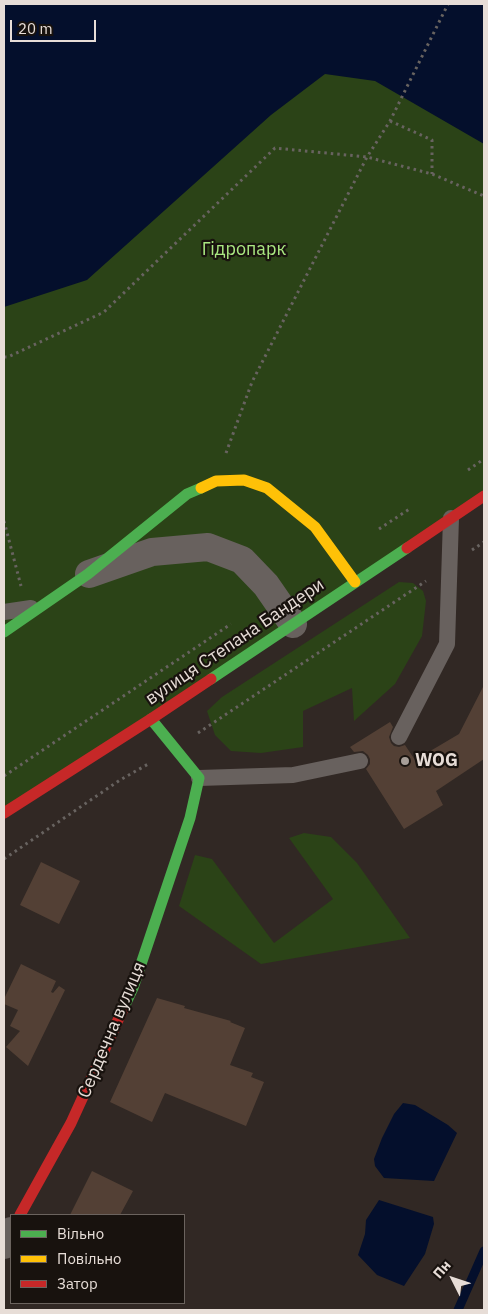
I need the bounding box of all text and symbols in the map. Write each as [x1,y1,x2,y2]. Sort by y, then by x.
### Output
scale bar [12,10,99,42]
text: 20 m [18,19,53,38]
park label: Гідропарк [202,239,286,261]
street label: вулиця Степана Бандери [141,574,329,710]
place label: WOG [415,750,458,772]
marker: WOG [399,755,411,767]
street label: Сердечна вулиця [74,959,150,1101]
legend [10,1214,185,1304]
text: Вільно [57,1224,104,1243]
text: Повільно [57,1249,121,1268]
north arrow [428,1254,478,1304]
text: Пн [429,1256,455,1282]
text: Затор [57,1274,98,1293]

